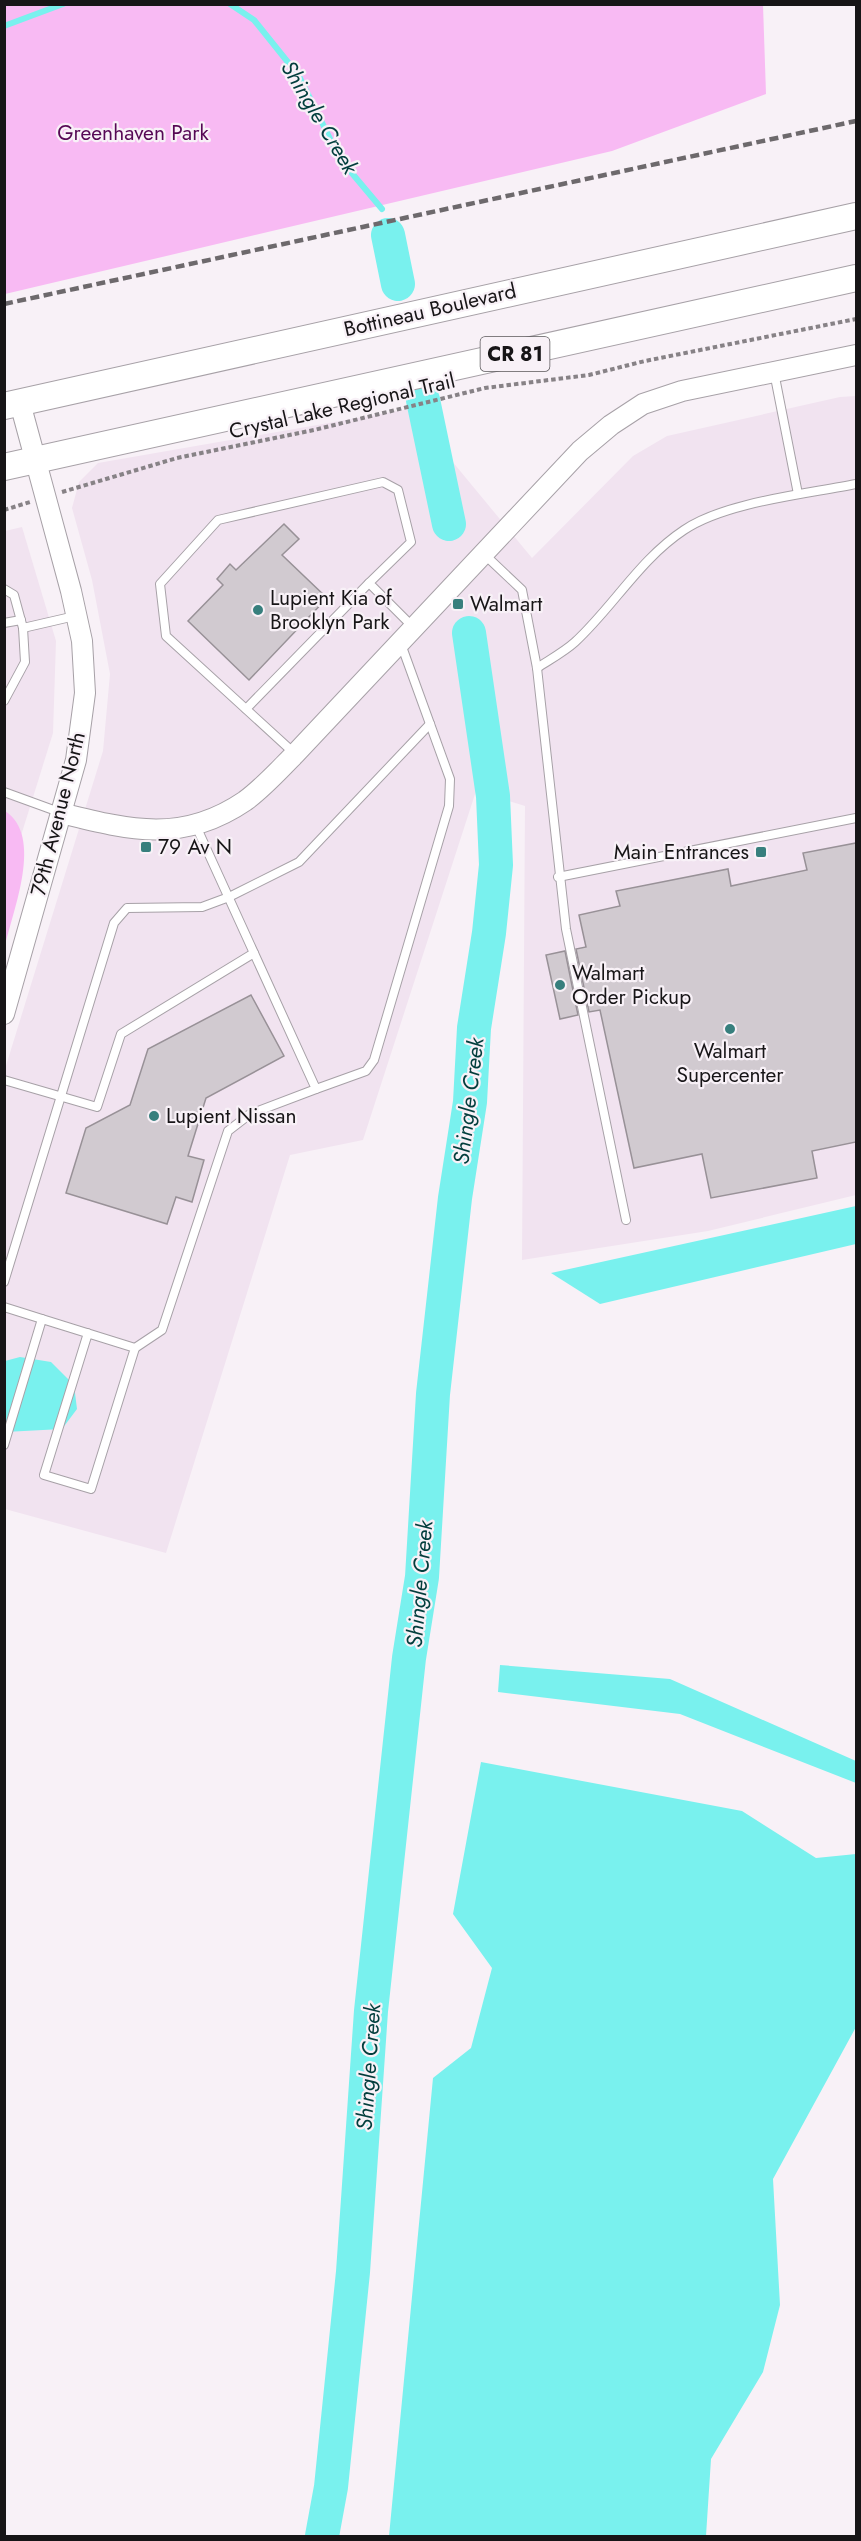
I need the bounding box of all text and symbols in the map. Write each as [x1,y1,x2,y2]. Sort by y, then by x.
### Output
water label: Shingle Creek [273,54,367,181]
park label: Greenhaven Park [57,118,209,148]
street label: Bottineau Boulevard [341,276,519,344]
road number: CR 81 [480,337,550,371]
street label: Crystal Lake Regional Trail [226,365,458,447]
place label: Lupient Kia of Brooklyn Park [270,583,393,637]
place label: Walmart [470,589,542,619]
marker: Walmart [451,597,465,611]
marker: Lupient Kia of Brooklyn Park [251,603,265,617]
street label: 79th Avenue North [23,729,93,899]
place label: 79 Av N [158,832,232,862]
place label: Main Entrances [614,837,749,867]
marker: 79 Av N [139,840,153,854]
marker: Main Entrances [754,845,768,859]
place label: Walmart Order Pickup [572,958,691,1012]
marker: Walmart Order Pickup [553,978,567,992]
marker: Walmart Supercenter [723,1022,737,1036]
water label: Shingle Creek [444,1034,492,1166]
place label: Walmart Supercenter [676,1036,784,1090]
place label: Lupient Nissan [166,1101,296,1131]
marker: Lupient Nissan [147,1109,161,1123]
water label: Shingle Creek [398,1518,441,1649]
water label: Shingle Creek [348,2001,389,2132]

